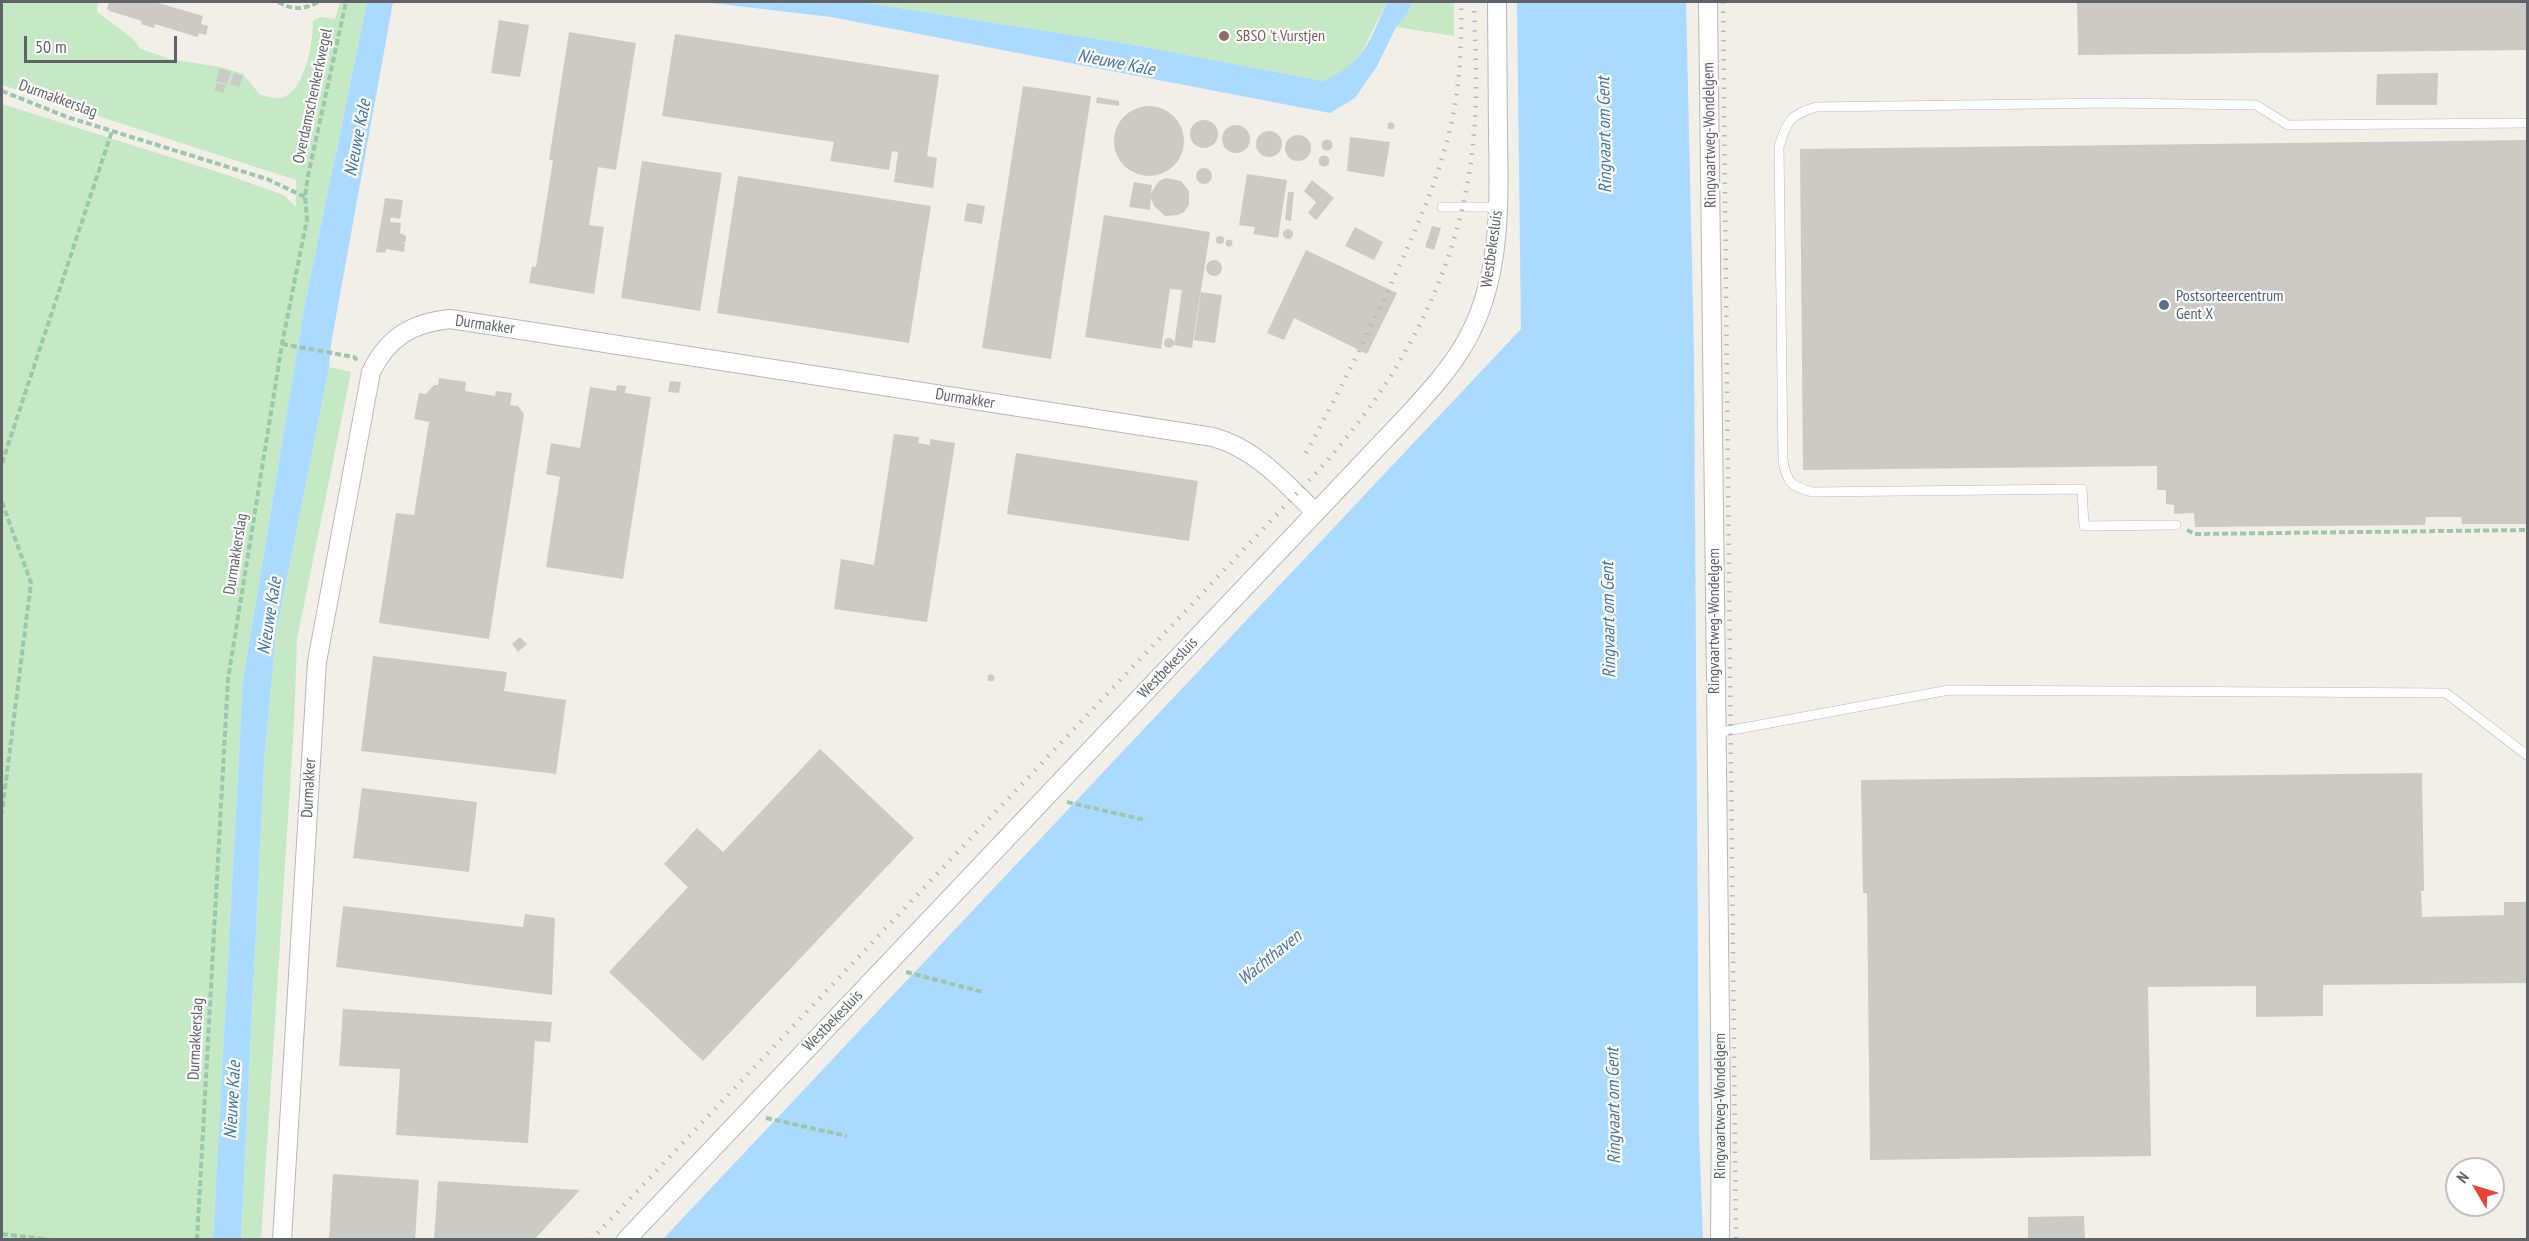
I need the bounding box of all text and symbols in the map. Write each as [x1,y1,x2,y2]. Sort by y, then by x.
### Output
scale bar [27,24,180,62]
place label: SBSO 't Vurstjen [1236,26,1325,46]
street label: Overdamschenkerkwegel [289,27,337,165]
marker: SBSO 't Vurstjen [1217,29,1231,43]
text: 50 m [35,35,67,58]
water label: Nieuwe Kale [1076,45,1156,81]
street label: Ringvaartweg-Wondelgem [1699,62,1721,208]
street label: Durmakkerslag [16,76,100,122]
water label: Ringvaart om Gent [1593,77,1617,193]
water label: Nieuwe Kale [340,98,376,178]
street label: Westbekesluis [1477,209,1507,289]
place label: Postsorteercentrum Gent X [2176,286,2284,324]
marker: Postsorteercentrum Gent X [2157,298,2171,312]
street label: Durmakker [454,311,516,339]
street label: Durmakker [934,385,996,413]
street label: Durmakkerslag [220,512,252,596]
street label: Ringvaartweg-Wondelgem [1704,548,1724,694]
water label: Ringvaart om Gent [1597,562,1621,678]
water label: Nieuwe Kale [253,576,287,656]
street label: Westbekesluis [1134,633,1202,703]
street label: Durmakker [298,758,320,818]
water label: Wachthaven [1234,926,1306,990]
street label: Westbekesluis [799,986,867,1056]
street label: Durmakkerslag [184,997,208,1081]
street label: Ringvaartweg-Wondelgem [1710,1033,1730,1179]
water label: Ringvaart om Gent [1602,1048,1626,1164]
water label: Nieuwe Kale [220,1061,246,1139]
north arrow [2445,1157,2505,1217]
text: N [2452,1168,2473,1187]

